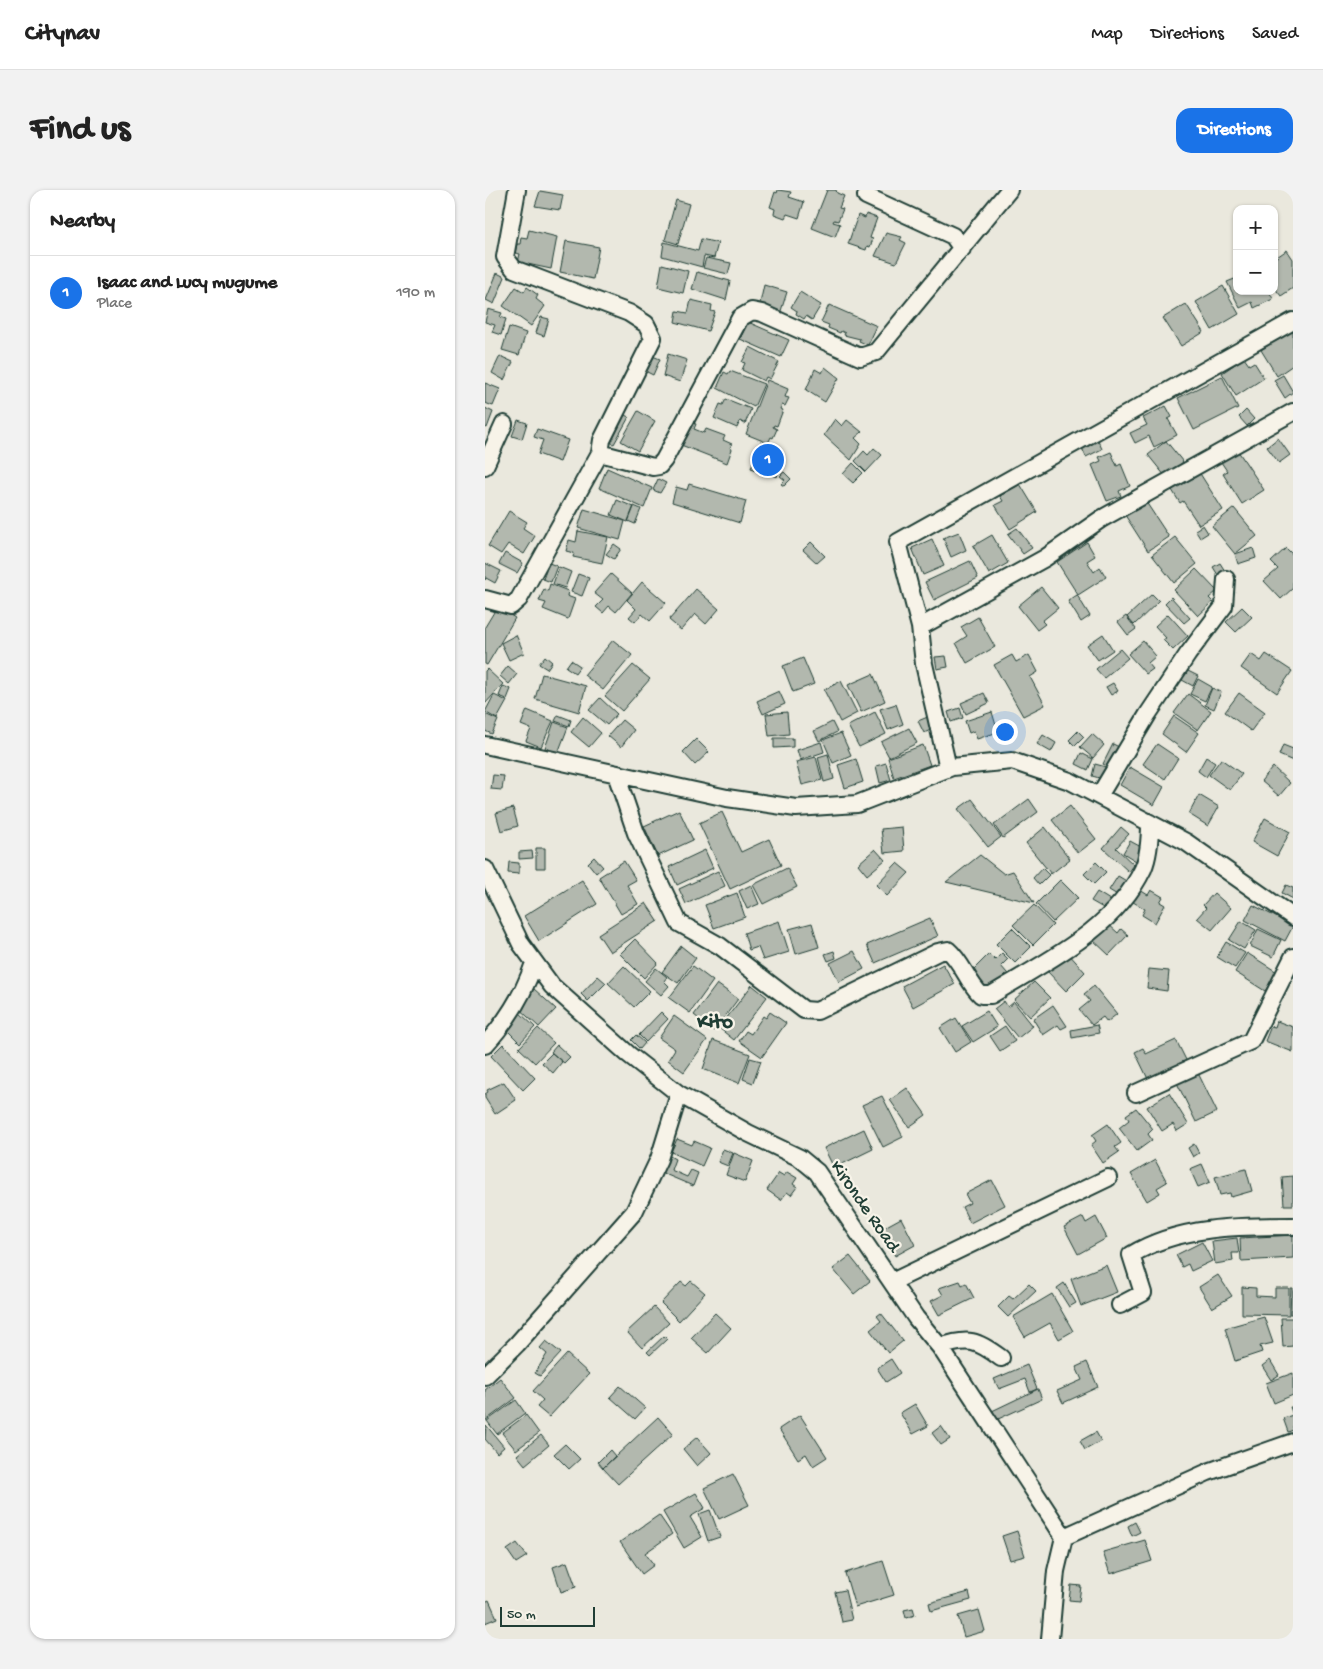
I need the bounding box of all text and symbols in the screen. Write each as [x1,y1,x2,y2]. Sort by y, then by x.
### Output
text: Citynav [25,20,100,49]
text: Map [1091,24,1123,45]
text: Directions [1151,24,1224,45]
text: Saved [1252,24,1298,45]
button: Directions [1176,108,1293,153]
text: Find us [30,110,130,151]
map controls [1233,205,1278,295]
button: + [1233,205,1278,250]
text: Nearby [50,210,115,235]
button: − [1233,250,1278,295]
text: Isaac and Lucy mugume [97,272,277,295]
text: 1 [63,284,69,303]
text: 190 m [396,284,435,303]
text: Place [97,295,132,314]
pin: 1 [752,441,784,479]
your location [992,719,1018,745]
district label: Kito [696,1011,733,1036]
street label: Kironde Road [824,1157,905,1259]
scale bar [500,1604,595,1627]
text: 50 m [507,1607,536,1624]

